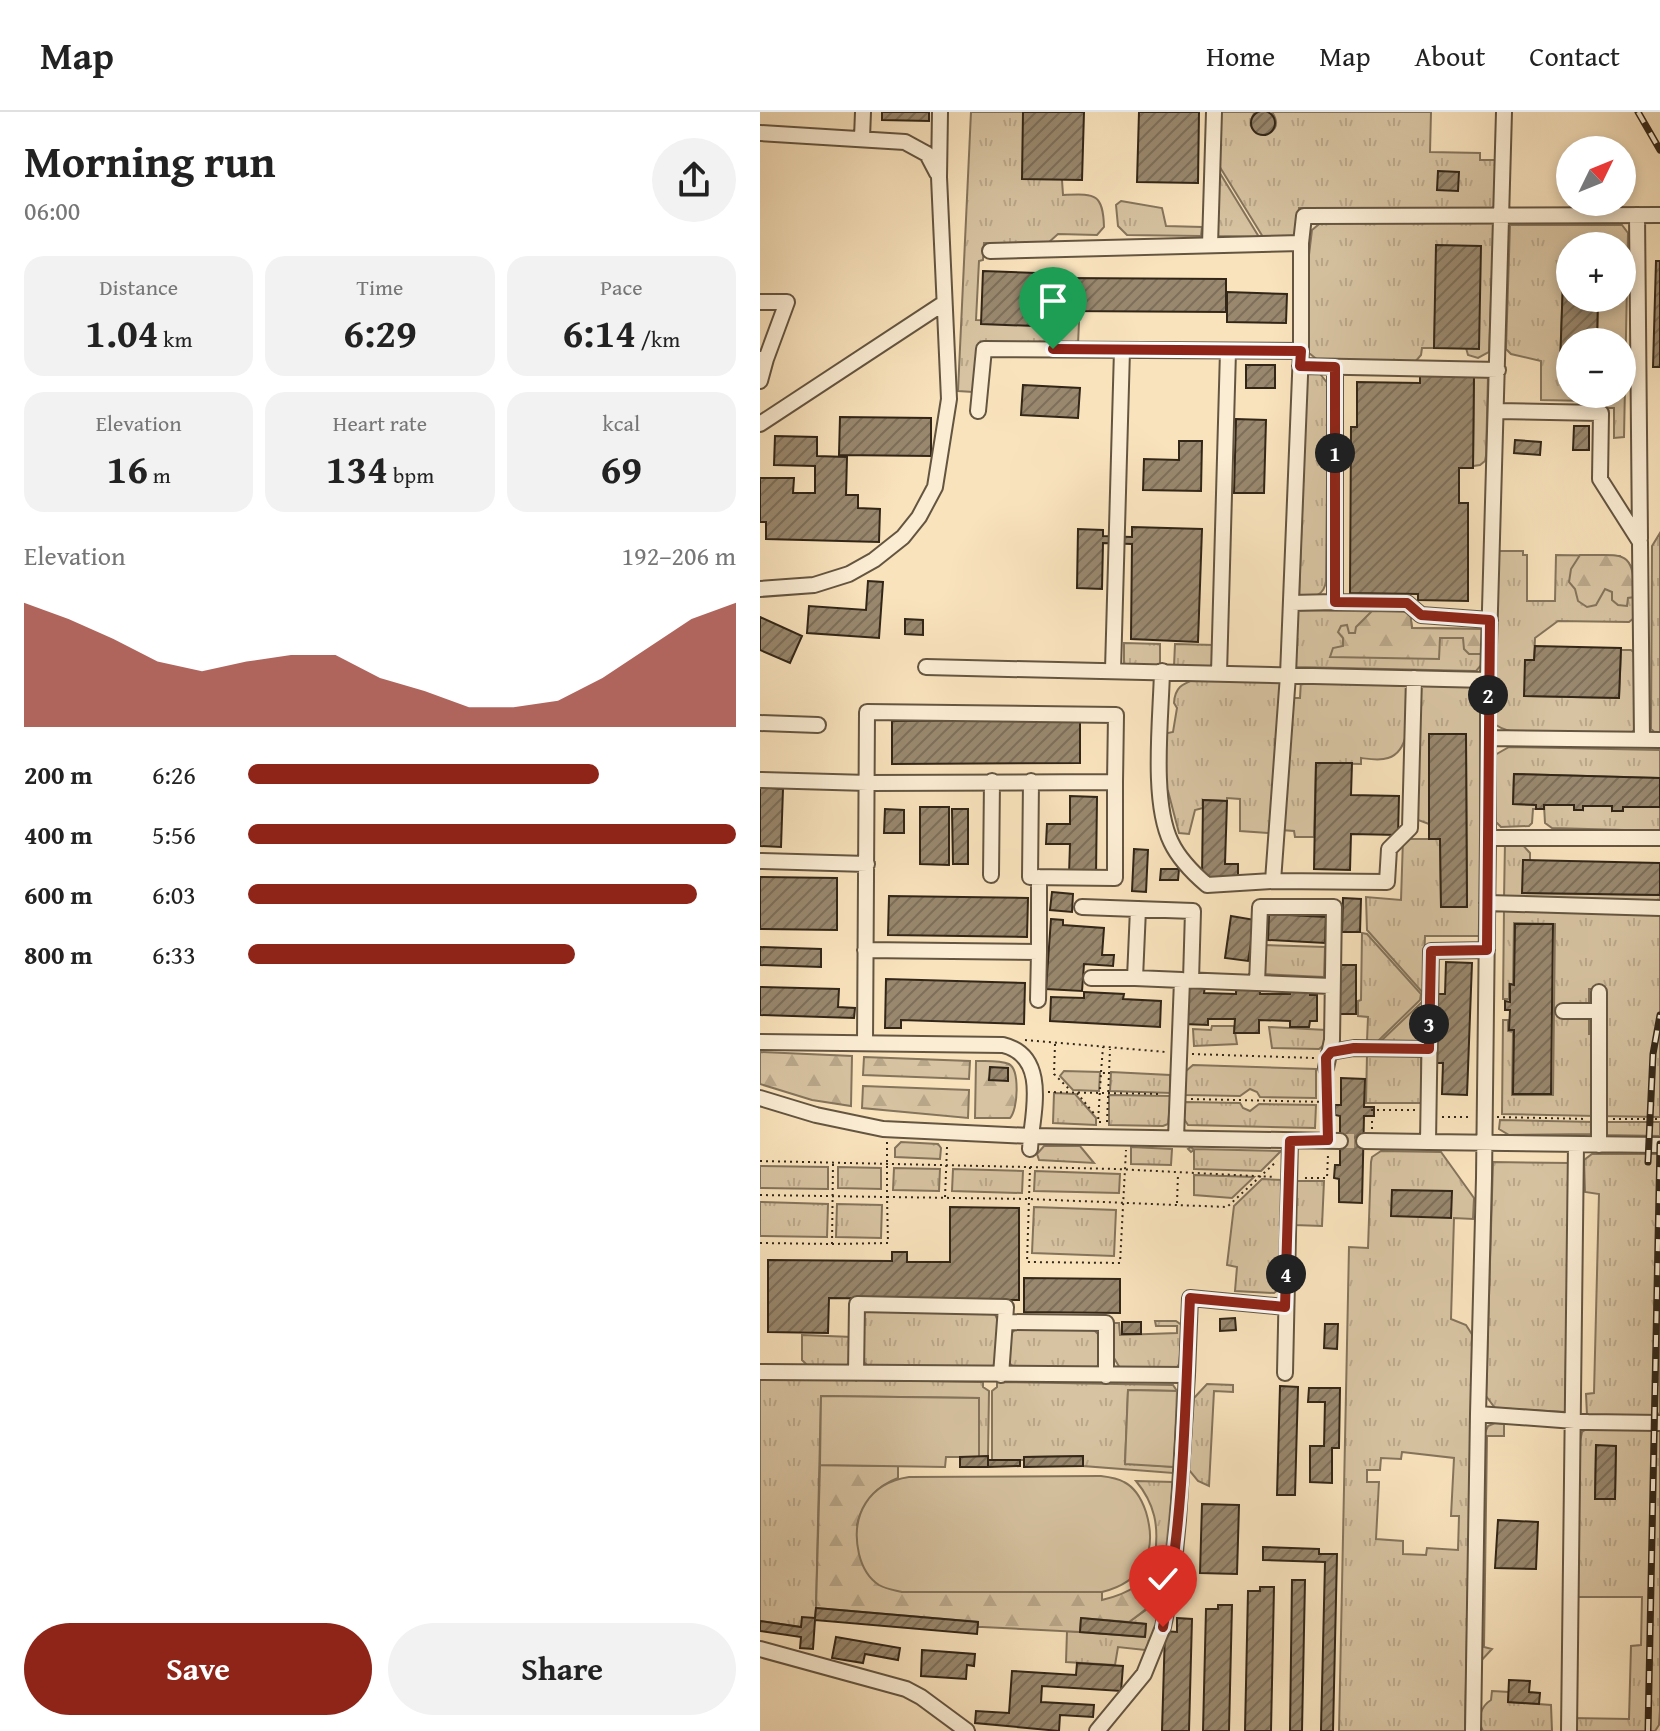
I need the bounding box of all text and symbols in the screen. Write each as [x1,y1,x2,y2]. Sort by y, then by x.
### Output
text: Map [40,27,114,83]
text: Home [1206,35,1275,76]
text: Map [1319,35,1371,76]
text: About [1415,35,1485,76]
text: Contact [1529,35,1620,76]
text: Morning run [24,129,275,193]
north arrow [1556,136,1636,216]
map controls [1556,136,1636,408]
button: share [652,138,736,222]
text: 06:00 [24,191,80,230]
button: + [1556,232,1636,312]
pin [1019,267,1087,349]
text: Distance [99,271,178,303]
text: Time [357,271,403,303]
text: Pace [600,271,642,303]
icon: arrive [1031,279,1075,323]
text: 1.04 [85,303,158,362]
text: 6:29 [343,303,417,362]
text: 6:14 [562,303,636,362]
text: km [158,323,192,355]
text: /km [636,323,680,355]
button: − [1556,328,1636,408]
text: Elevation [96,407,182,439]
text: Heart rate [333,407,427,439]
text: kcal [603,407,640,439]
pin: 1 [1315,433,1355,473]
text: 1 [1329,437,1341,469]
text: 16 [107,439,148,498]
text: 134 [326,439,388,498]
text: 69 [601,439,642,498]
text: m [148,459,171,491]
text: bpm [388,459,434,491]
text: Elevation [24,536,126,575]
text: 192–206 m [622,536,736,575]
pin: 2 [1468,675,1508,715]
text: 2 [1482,679,1494,711]
text: 200 m [24,755,92,794]
text: 6:26 [152,755,196,794]
text: 400 m [24,815,92,854]
text: 5:56 [152,815,196,854]
text: 600 m [24,875,92,914]
text: 6:03 [152,875,196,914]
text: 800 m [24,935,92,974]
text: 6:33 [152,935,196,974]
pin: 3 [1409,1004,1449,1044]
text: 3 [1423,1008,1435,1040]
pin: 4 [1266,1254,1306,1294]
text: 4 [1280,1258,1292,1290]
pin [1129,1545,1197,1627]
icon: check [1141,1557,1185,1601]
button: Save [24,1623,372,1715]
button: Share [388,1623,736,1715]

